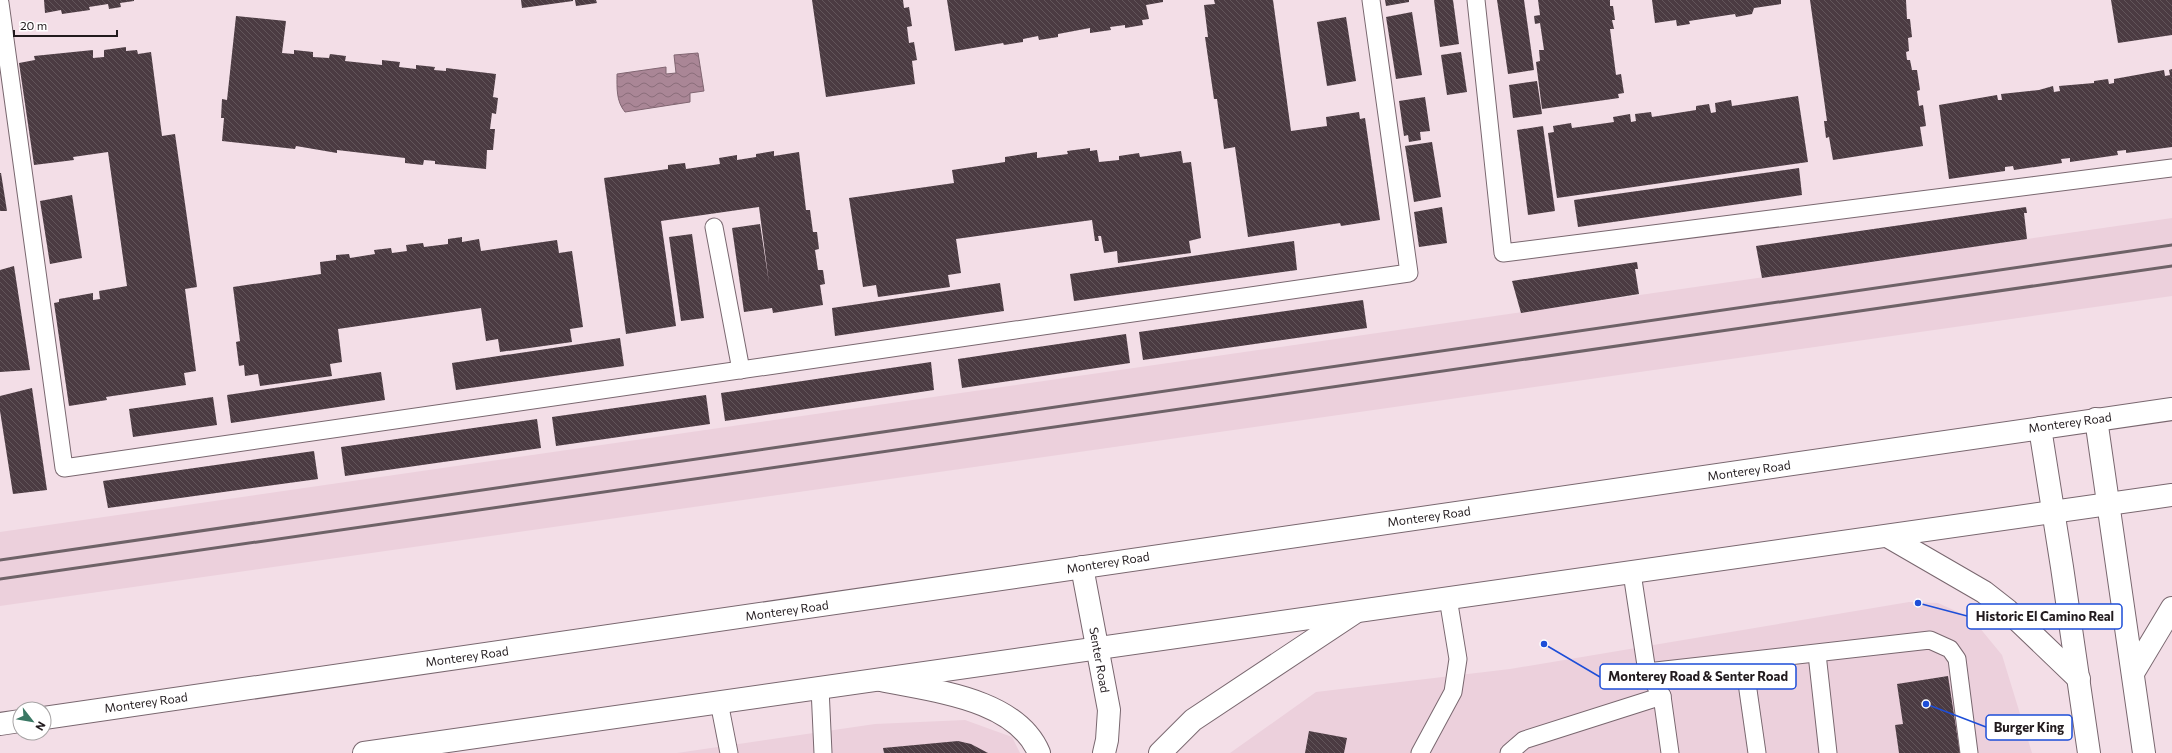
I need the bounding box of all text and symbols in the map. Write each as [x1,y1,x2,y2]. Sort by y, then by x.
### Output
scale bar [14,12,117,38]
text: 20 m [20,18,47,32]
street label: Monterey Road [2027,409,2112,435]
street label: Monterey Road [1706,457,1791,483]
street label: Monterey Road [1386,503,1471,529]
street label: Monterey Road [1065,549,1150,575]
street label: Monterey Road [744,597,829,623]
callout: Historic El Camino Real [1967,604,2122,629]
text: Historic El Camino Real [1976,608,2114,624]
street label: Senter Road [1087,626,1113,694]
street label: Monterey Road [424,643,509,669]
callout: Monterey Road & Senter Road [1600,664,1796,689]
text: Monterey Road & Senter Road [1608,668,1788,684]
street label: Monterey Road [103,689,188,715]
north arrow [12,701,52,741]
callout: Burger King [1986,715,2072,740]
text: Burger King [1994,719,2064,735]
text: N [33,720,49,733]

